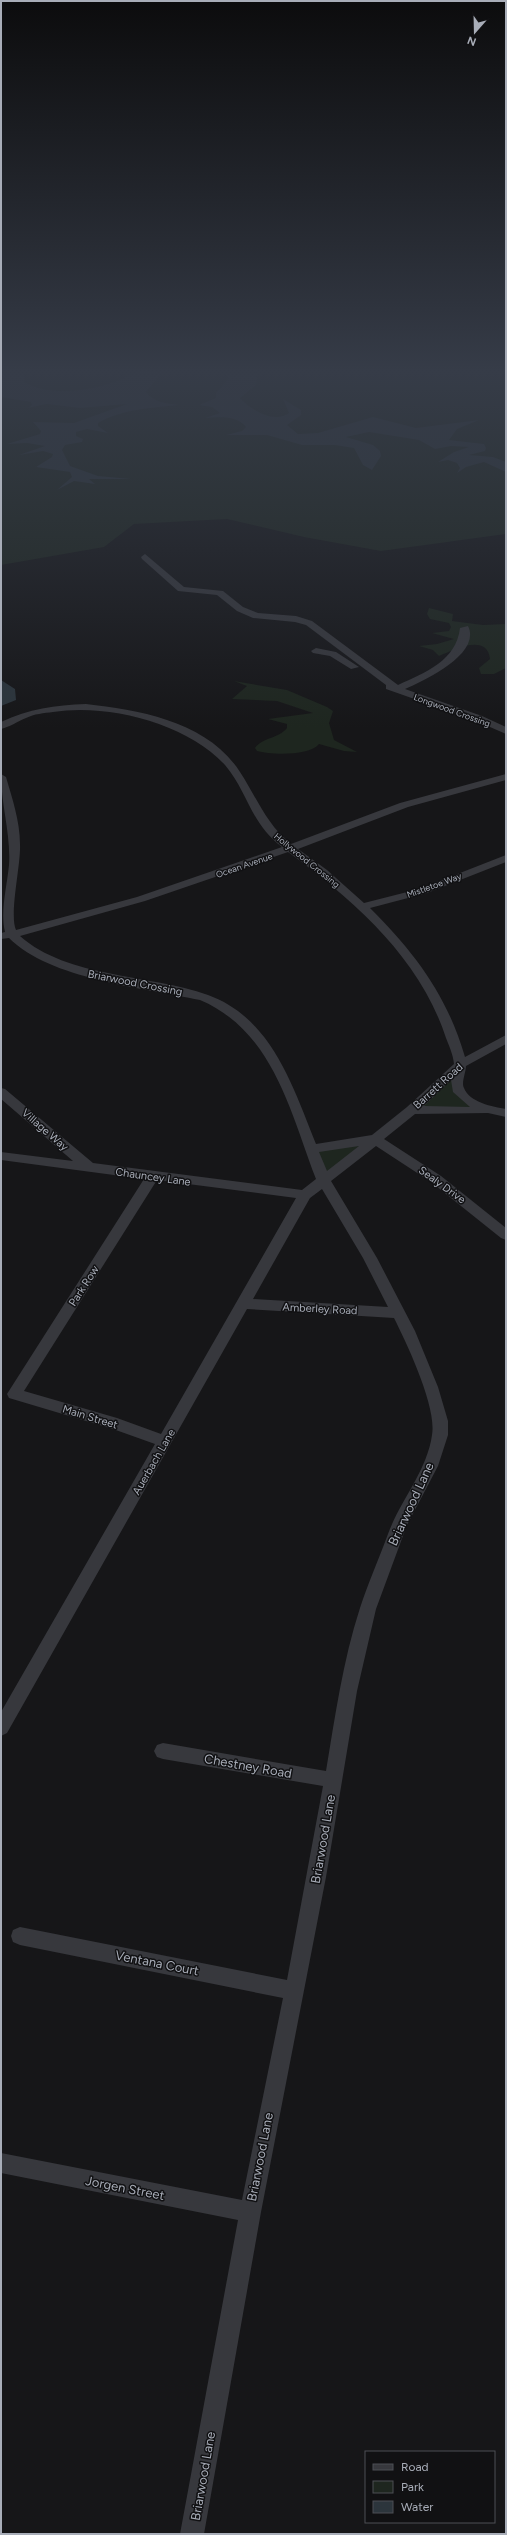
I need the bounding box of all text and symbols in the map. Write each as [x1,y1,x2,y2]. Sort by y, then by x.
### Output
north arrow [455,12,495,52]
text: N [466,33,478,48]
street label: Longwood Crossing [412,691,492,729]
street label: Hollywood Crossing [272,830,342,890]
street label: Ocean Avenue [214,850,274,880]
street label: Mistletoe Way [405,870,463,900]
street label: Briarwood Crossing [87,967,183,999]
street label: Barrett Road [411,1060,465,1112]
street label: Village Way [19,1106,71,1154]
street label: Sealy Drive [416,1164,468,1206]
street label: Chauncey Lane [115,1165,191,1189]
street label: Park Row [66,1263,102,1309]
street label: Amberley Road [282,1301,358,1317]
street label: Main Street [61,1402,119,1432]
street label: Auerbach Lane [130,1427,178,1497]
street label: Briarwood Lane [385,1460,437,1548]
street label: Chestney Road [203,1751,293,1781]
street label: Briarwood Lane [308,1793,338,1885]
street label: Ventana Court [114,1948,200,1978]
street label: Briarwood Lane [244,2111,276,2203]
street label: Jorgen Street [84,2173,166,2203]
street label: Briarwood Lane [188,2430,218,2522]
legend [365,2451,495,2523]
text: Road [401,2460,429,2474]
text: Park [401,2480,424,2494]
text: Water [401,2500,433,2514]

